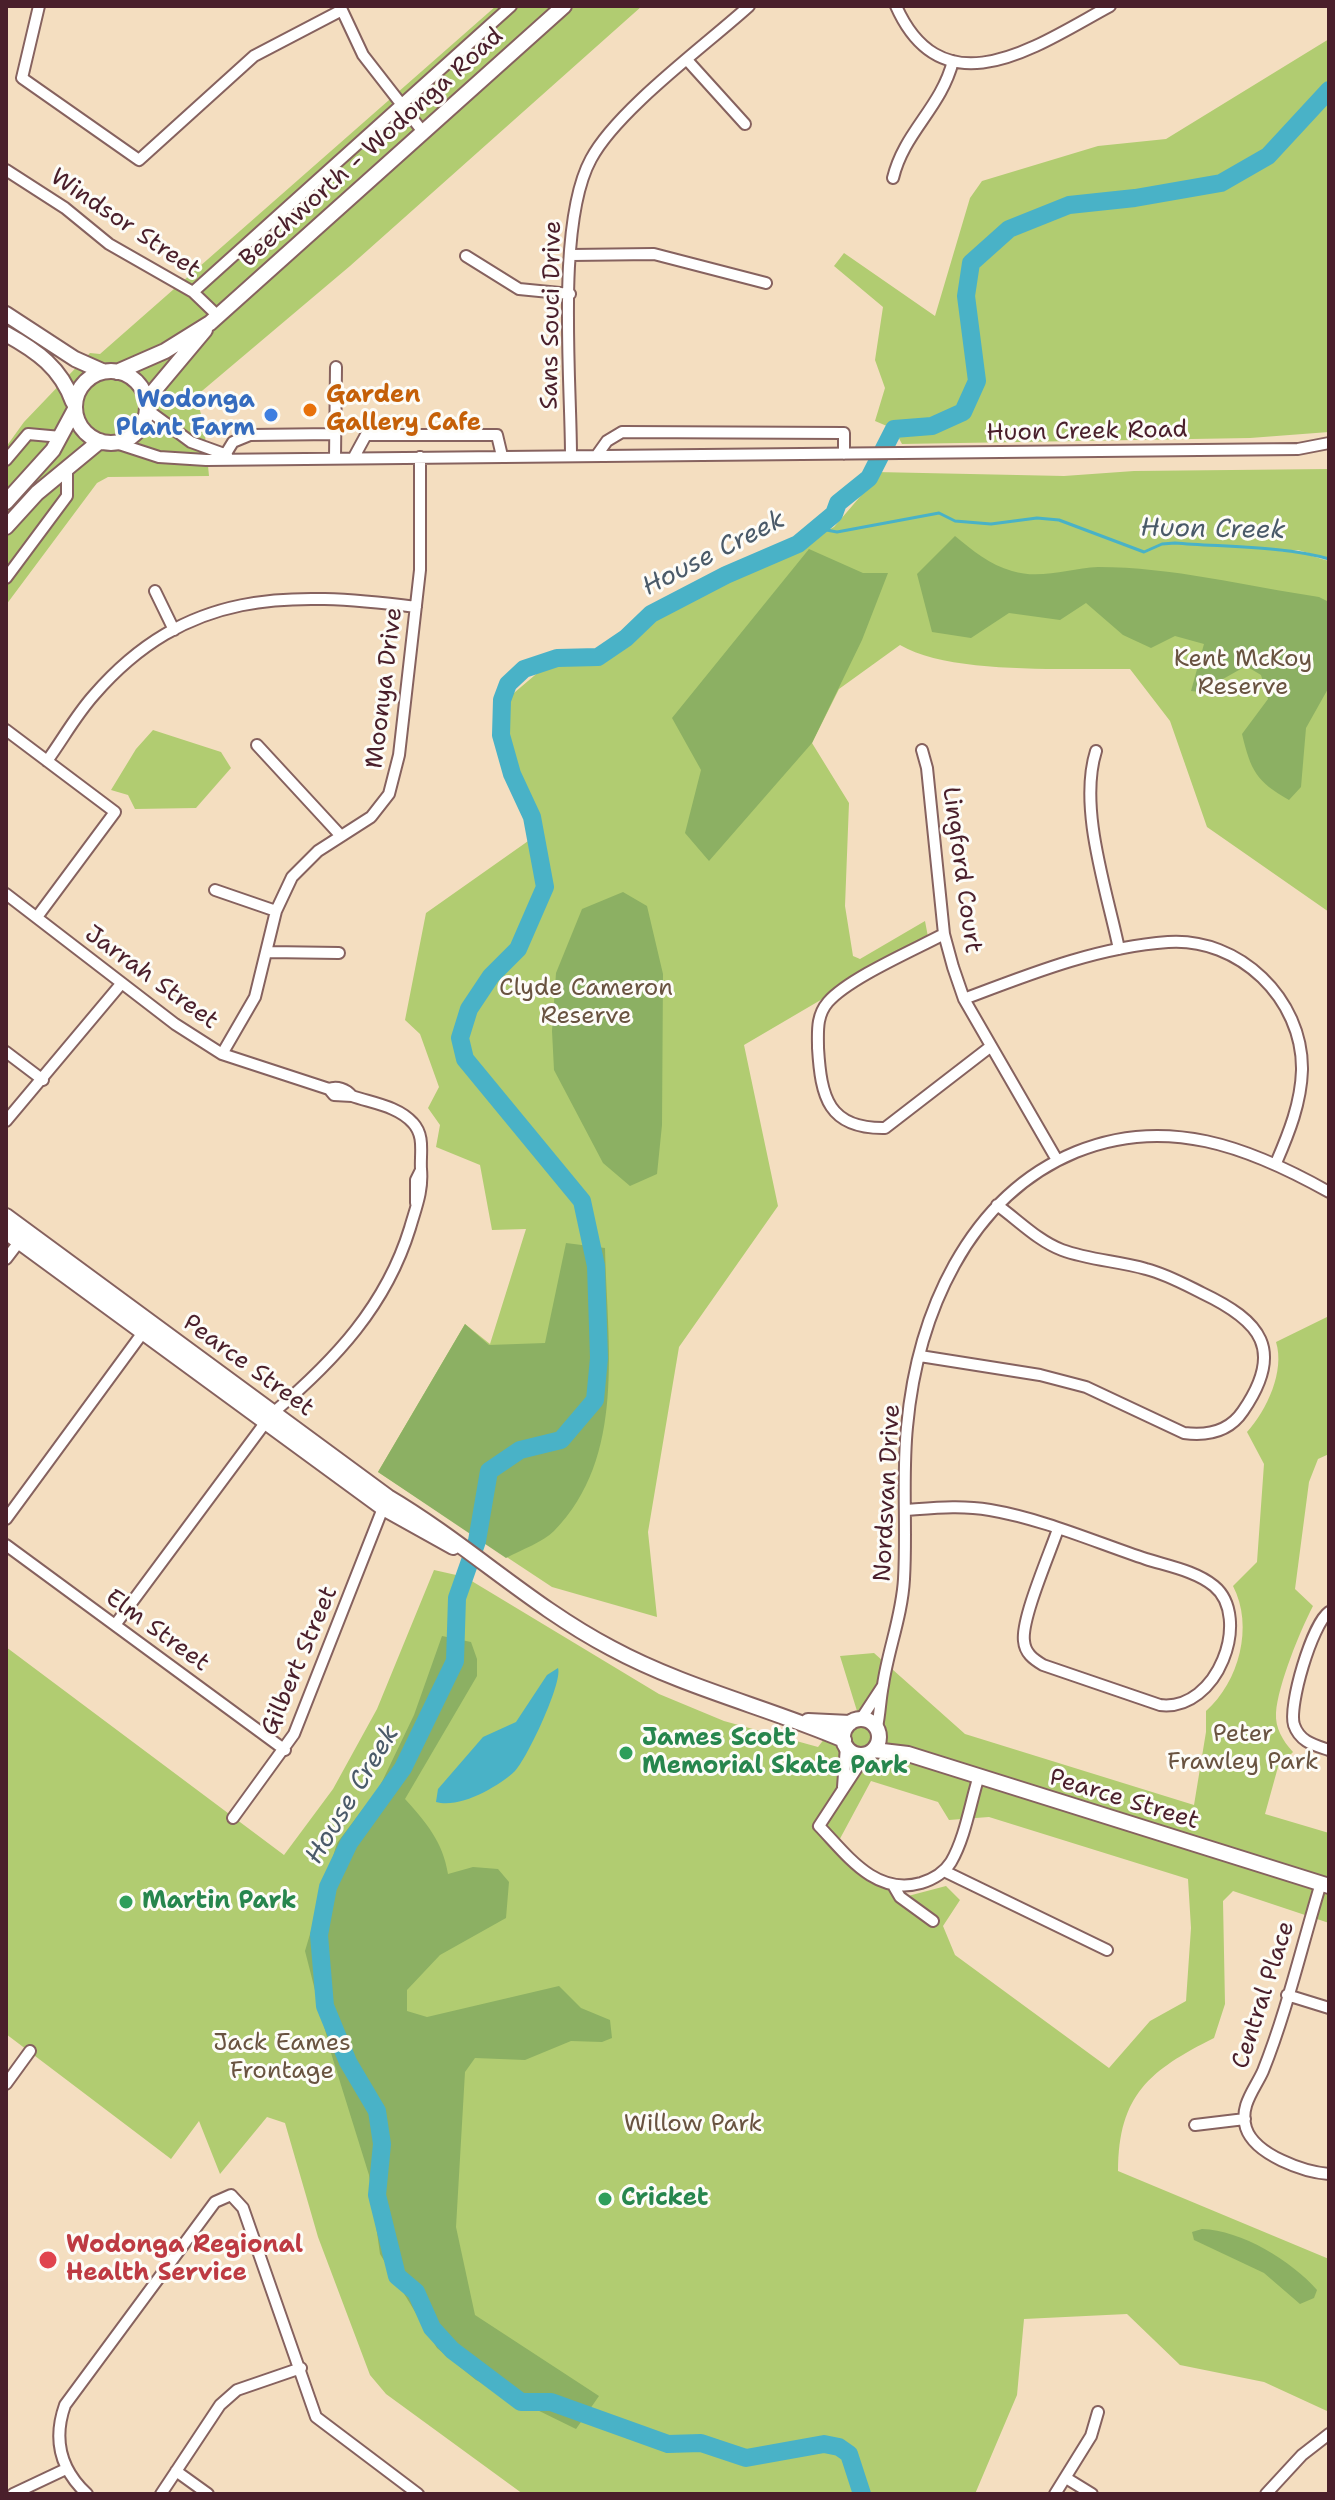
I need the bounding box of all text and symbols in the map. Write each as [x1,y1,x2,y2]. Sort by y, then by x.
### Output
street label: Beechworth - Wodonga Road [235,22,509,274]
street label: Windsor Street [44,163,206,285]
street label: Sans Souci Drive [536,220,568,410]
place label: Garden Gallery Cafe [326,382,481,438]
place label: Wodonga Plant Farm [116,387,255,443]
marker: Garden Gallery Cafe [301,401,319,419]
marker: Wodonga Plant Farm [262,406,280,424]
street label: Huon Creek Road [986,416,1188,448]
water label: House Creek [637,505,791,603]
water label: Huon Creek [1140,513,1286,547]
street label: Moonya Drive [361,606,409,770]
park label: Kent McKoy Reserve [1174,646,1312,702]
street label: Lingford Court [935,785,987,955]
street label: Jarrah Street [79,920,223,1036]
park label: Clyde Cameron Reserve [499,975,673,1031]
street label: Pearce Street [177,1309,319,1423]
street label: Nordsvan Drive [869,1403,907,1583]
street label: Gilbert Street [256,1582,344,1740]
street label: Elm Street [99,1584,215,1678]
water label: House Creek [299,1720,407,1870]
park label: Peter Frawley Park [1167,1721,1319,1777]
place label: James Scott Memorial Skate Park [642,1725,909,1781]
marker: James Scott Memorial Skate Park [617,1744,635,1762]
street label: Pearce Street [1046,1764,1202,1836]
place label: Martin Park [142,1888,297,1916]
marker: Martin Park [117,1893,135,1911]
street label: Central Place [1227,1918,1301,2072]
park label: Jack Eames Frontage [213,2030,351,2086]
park label: Willow Park [624,2111,762,2139]
place label: Cricket [621,2185,709,2213]
marker: Cricket [596,2190,614,2208]
place label: Wodonga Regional Health Service [66,2232,303,2288]
marker: Wodonga Regional Health Service [37,2249,59,2271]

